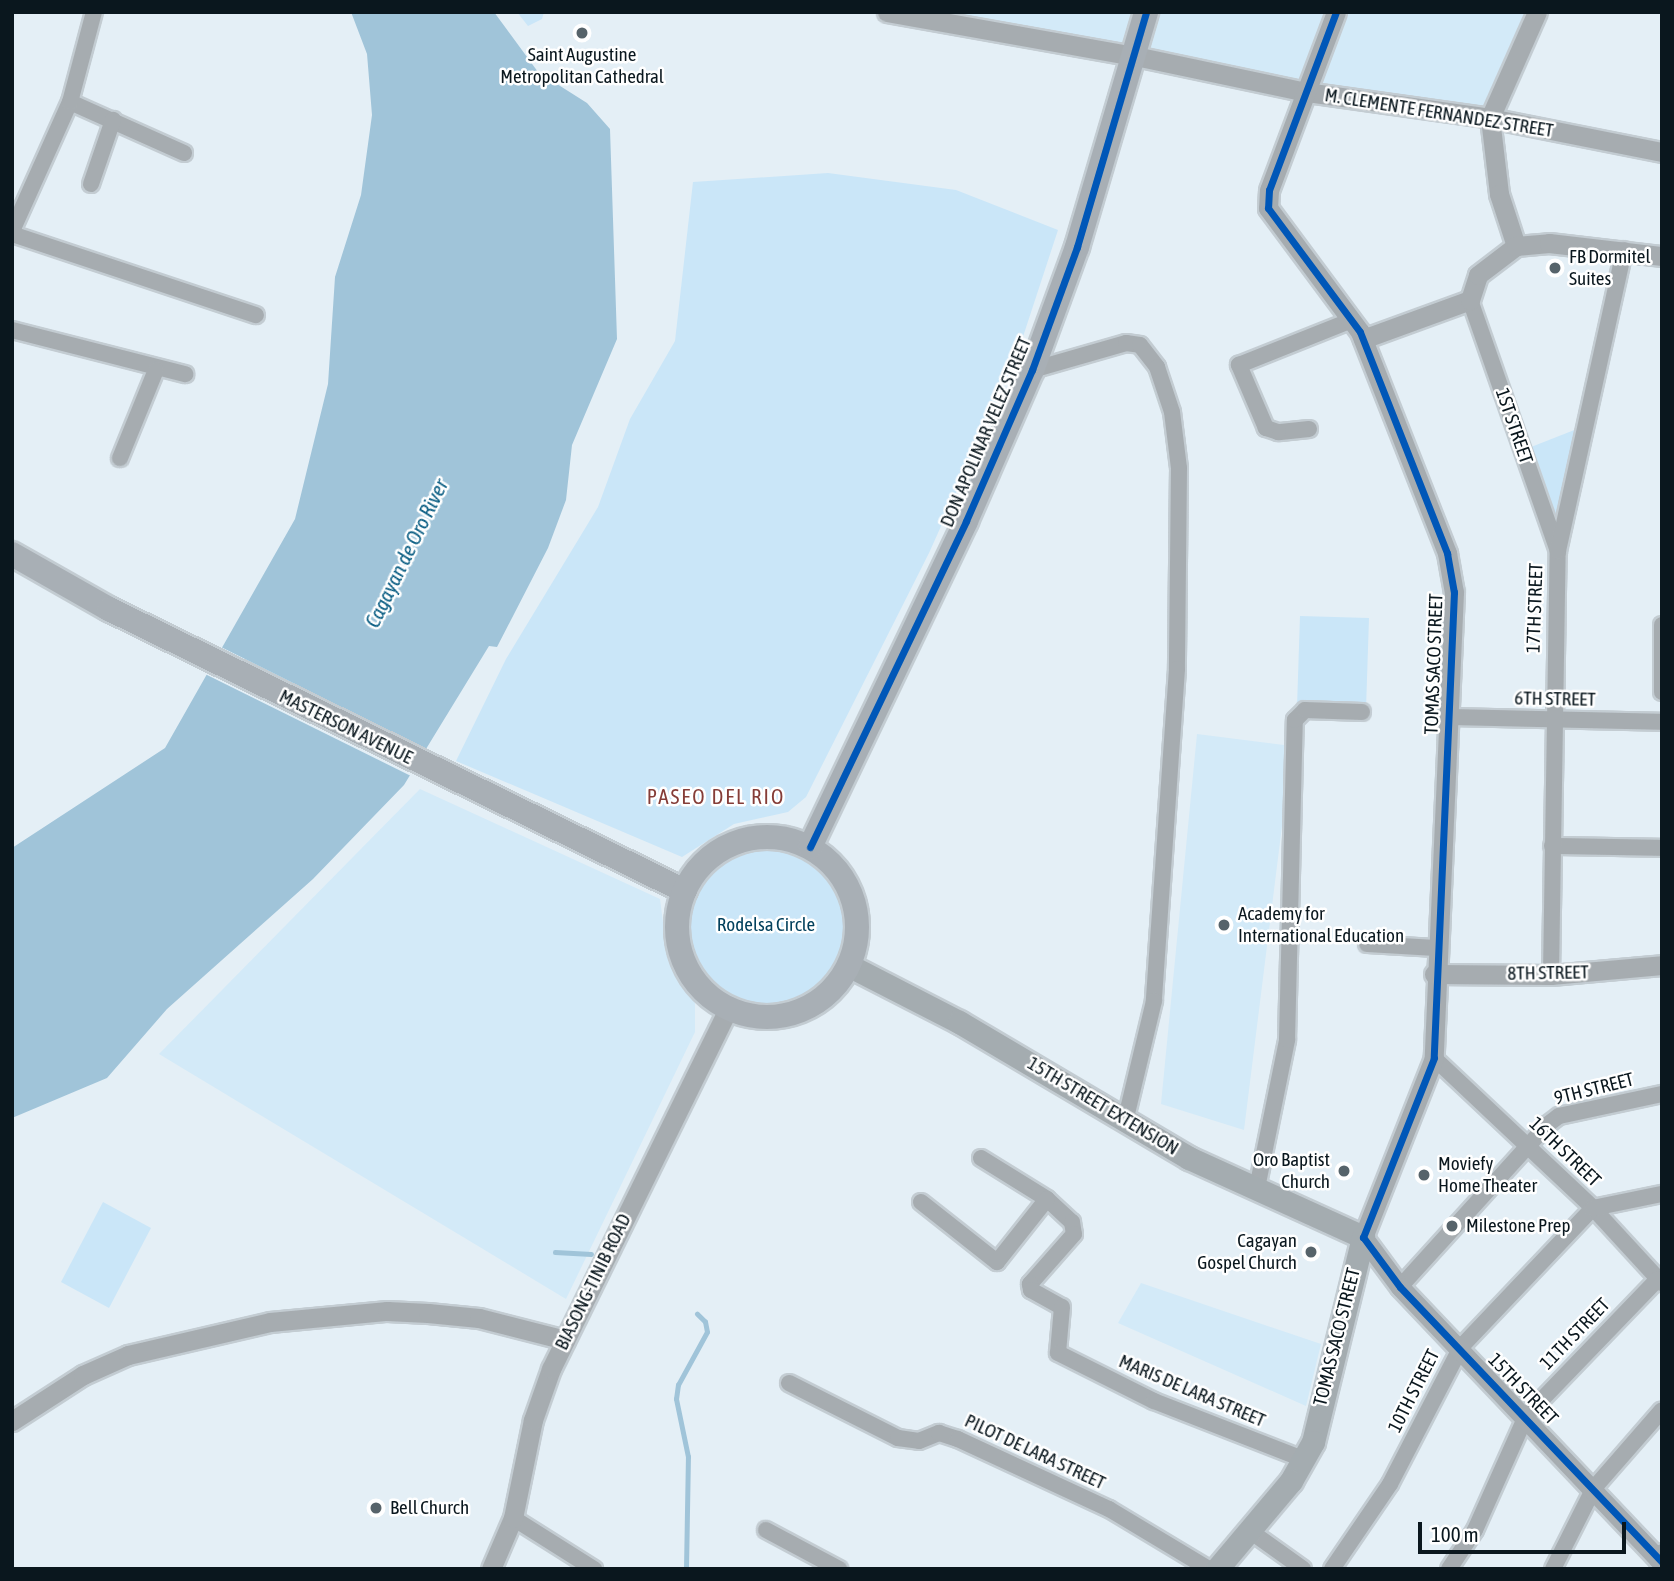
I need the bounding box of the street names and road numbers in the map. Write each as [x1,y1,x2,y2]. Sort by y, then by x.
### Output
street label: M. CLEMENTE FERNANDEZ STREET [1323,84,1555,142]
street label: DON APOLINAR VELEZ STREET [936,333,1036,531]
street label: 1ST STREET [1490,385,1538,467]
street label: 17TH STREET [1522,563,1548,653]
street label: TOMAS SACO STREET [1420,593,1448,735]
street label: MASTERSON AVENUE [276,685,416,769]
street label: 6TH STREET [1514,687,1596,711]
street label: 8TH STREET [1507,961,1589,985]
street label: 15TH STREET EXTENSION [1023,1052,1183,1160]
street label: 9TH STREET [1552,1068,1636,1110]
street label: 16TH STREET [1525,1112,1605,1192]
street label: BIASONG-TINIB ROAD [550,1210,636,1354]
street label: TOMAS SACO STREET [1309,1266,1365,1408]
street label: 11TH STREET [1535,1294,1615,1374]
street label: 10TH STREET [1383,1346,1445,1436]
street label: 15TH STREET [1483,1349,1563,1429]
street label: MARIS DE LARA STREET [1115,1350,1269,1432]
street label: PILOT DE LARA STREET [961,1409,1109,1495]

